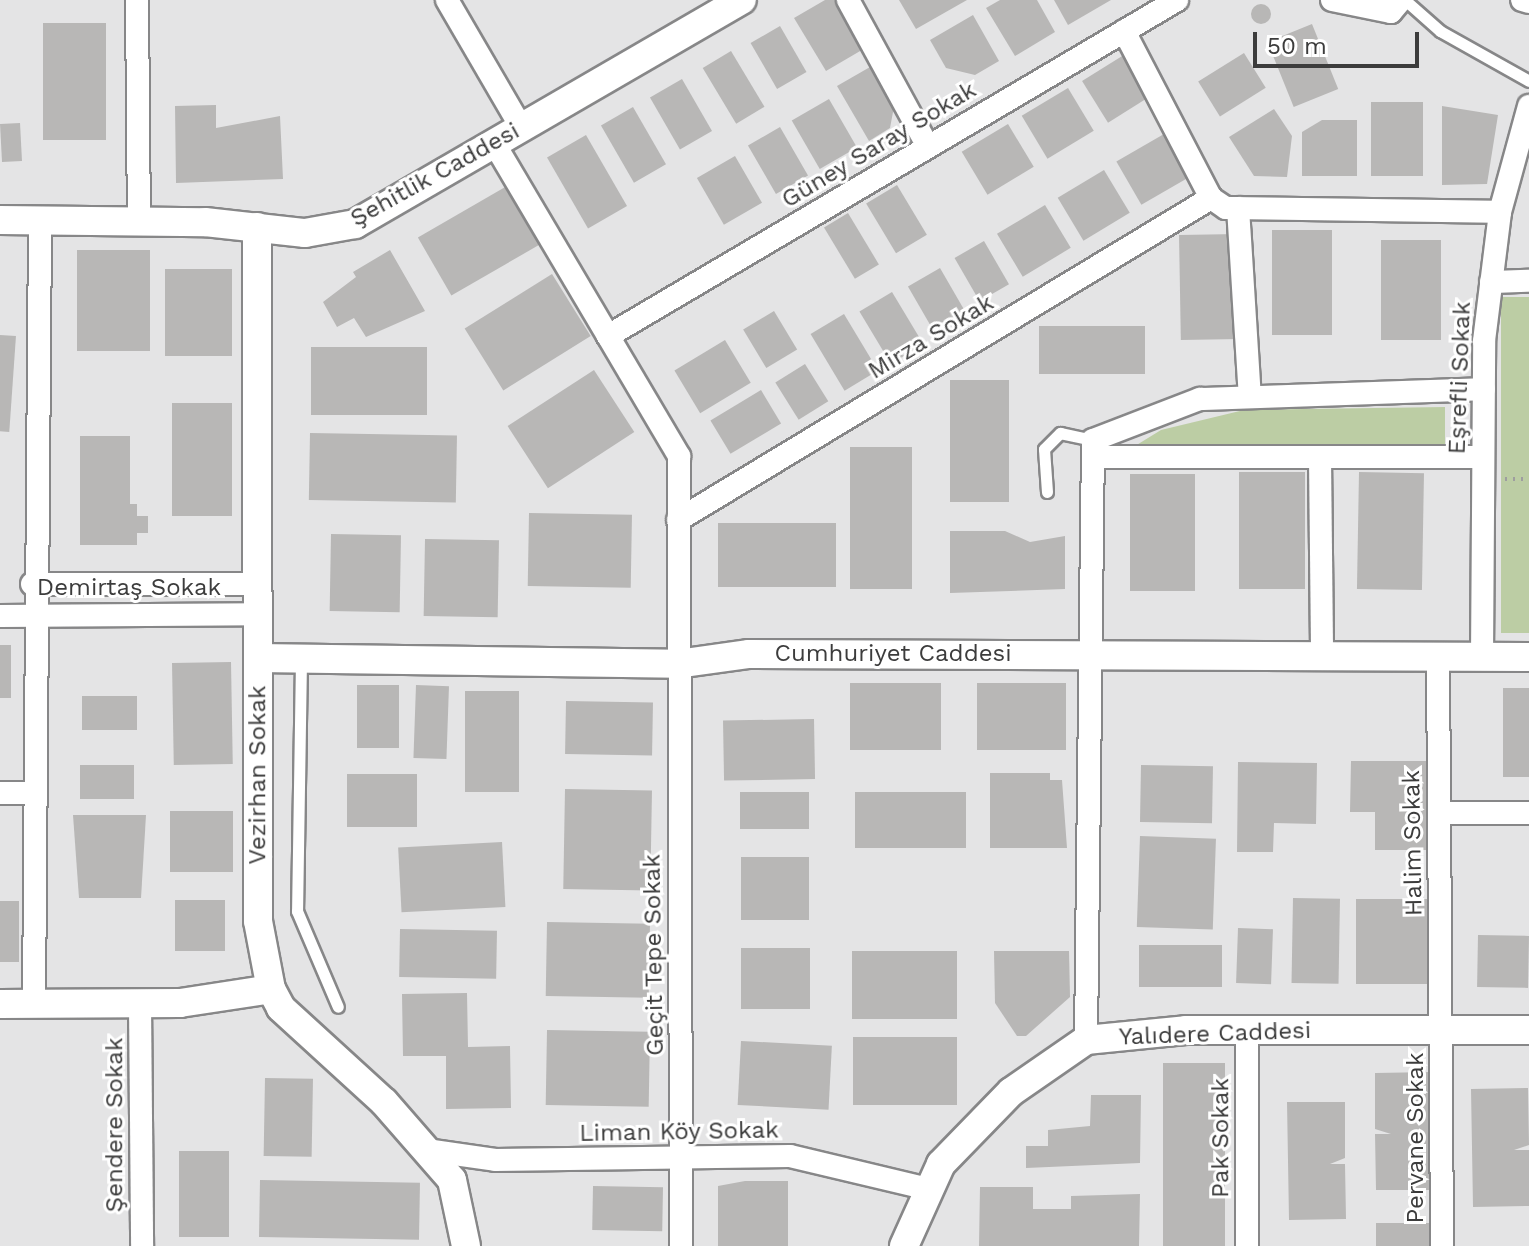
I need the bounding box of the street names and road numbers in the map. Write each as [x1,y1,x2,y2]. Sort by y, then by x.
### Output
street label: Güney Saray Sokak [776,75,982,215]
street label: Şehitlik Caddesi [345,117,525,233]
street label: Mirza Sokak [863,288,999,386]
street label: Eşrefli Sokak [1443,301,1477,455]
street label: Demirtaş Sokak [37,574,221,602]
street label: Cumhuriyet Caddesi [774,640,1012,668]
street label: Vezirhan Sokak [244,685,272,865]
street label: Halim Sokak [1397,770,1429,916]
street label: Geçit Tepe Sokak [638,854,670,1056]
street label: Yalıdere Caddesi [1118,1016,1312,1052]
street label: Şendere Sokak [101,1038,129,1212]
street label: Pervane Sokak [1402,1052,1430,1224]
street label: Pak Sokak [1207,1078,1235,1198]
street label: Liman Köy Sokak [579,1116,779,1148]

